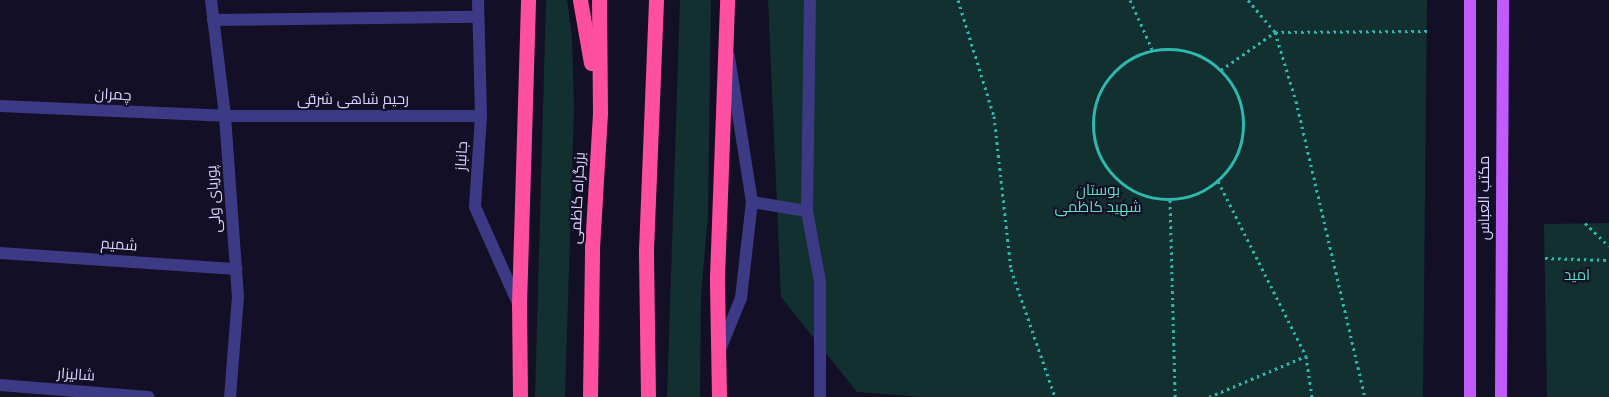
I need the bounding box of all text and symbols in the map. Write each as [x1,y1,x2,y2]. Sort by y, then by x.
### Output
street label: چمران [94,85,132,105]
street label: رحیم شاهی شرقی [297,91,409,109]
street label: جانباز [452,141,472,171]
street label: بزرگراه کاظمی [567,152,589,244]
street label: مکتب العباس [1476,156,1494,240]
street label: پوریای ولی [203,165,225,233]
park label: بوستان شهید کاظمی [1055,181,1141,216]
street label: شمیم [100,235,138,255]
park label: امید [1564,267,1590,285]
street label: شالیزار [56,365,96,385]

